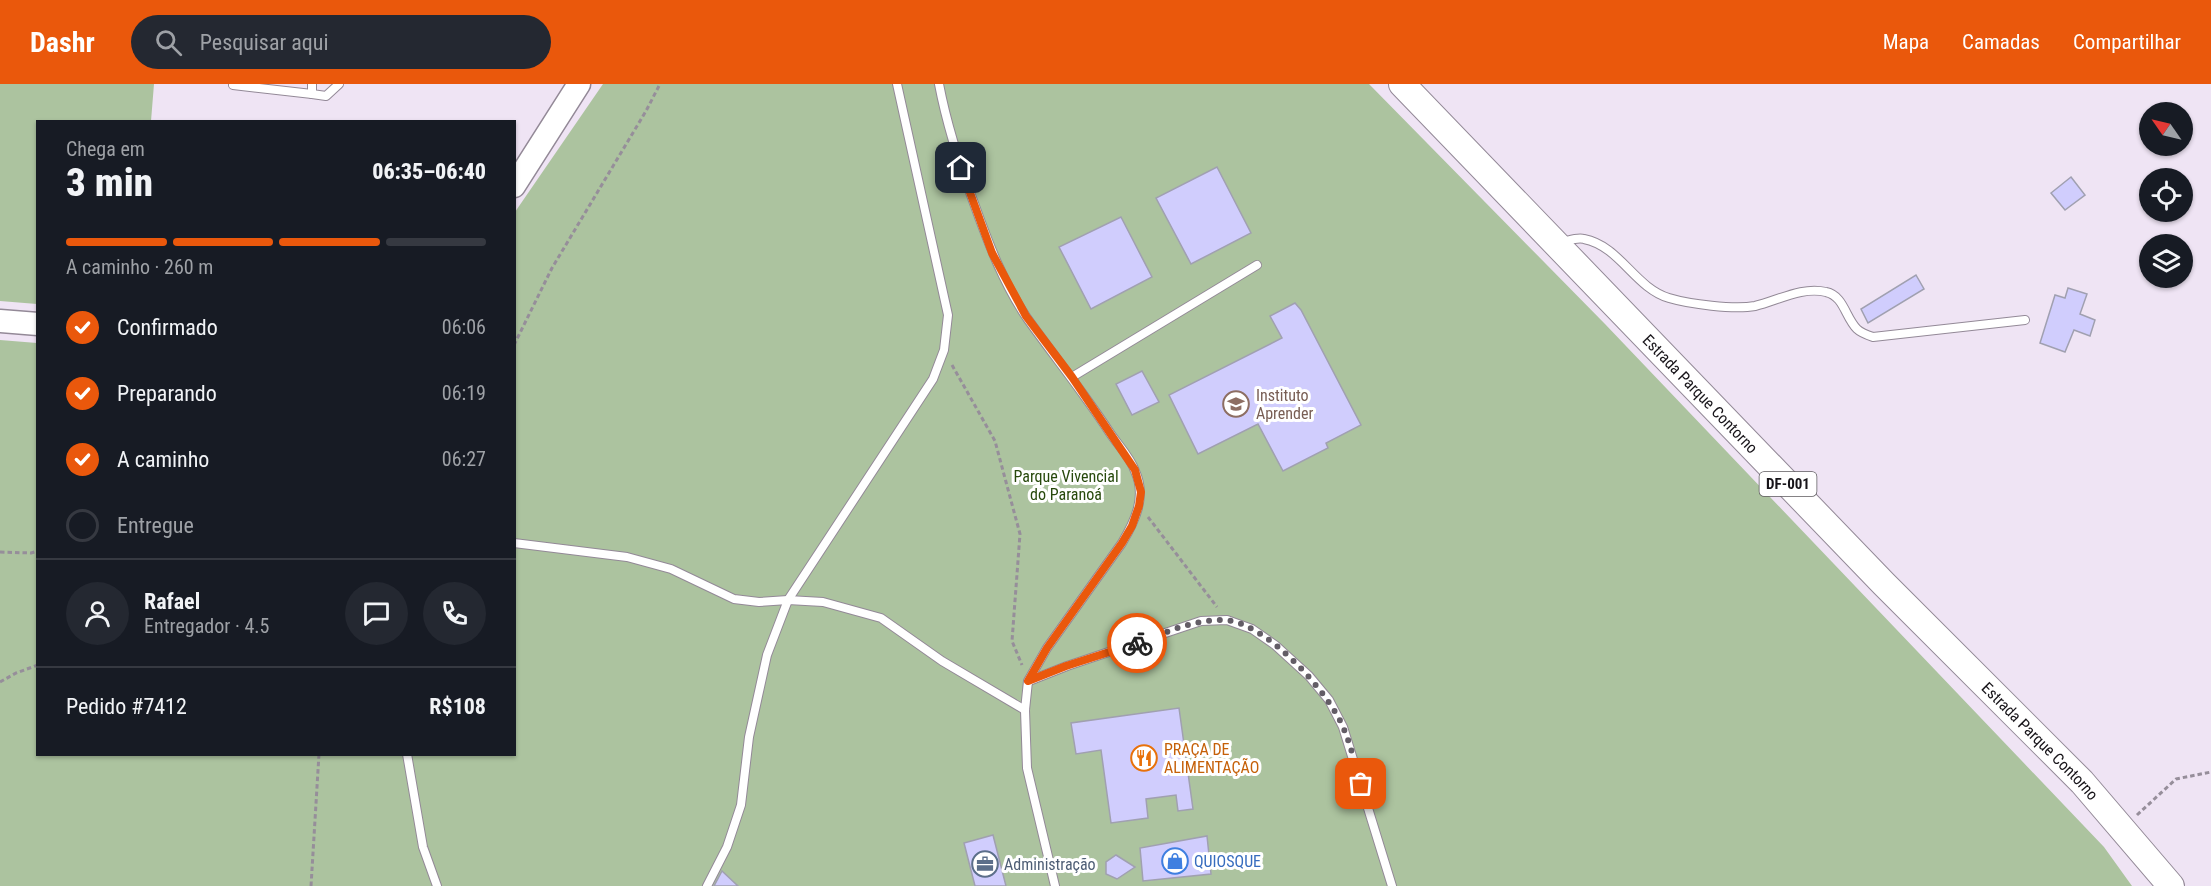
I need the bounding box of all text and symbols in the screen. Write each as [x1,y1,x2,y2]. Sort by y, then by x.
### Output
search box [131,15,551,69]
text: Dashr [30,26,95,59]
icon: search [152,26,185,59]
text: Pesquisar aqui [200,30,328,55]
text: Mapa [1883,30,1929,54]
text: Camadas [1962,30,2040,54]
text: Compartilhar [2073,30,2181,54]
north arrow [2139,102,2193,156]
map controls [2139,102,2193,288]
text: Chega em [66,137,145,161]
pin [935,142,986,193]
icon: home [944,151,977,184]
text: 06:35–06:40 [372,159,486,184]
text: 3 min [66,160,153,206]
button: locate [2139,168,2193,222]
button: layers [2139,234,2193,288]
text: A caminho · 260 m [66,255,213,279]
icon: check [66,311,99,344]
text: Confirmado [117,315,218,340]
text: 06:06 [442,315,486,339]
street label: Estrada Parque Contorno [1639,330,1762,457]
icon: check [66,377,99,410]
text: Preparando [117,381,217,406]
text: 06:19 [442,381,486,405]
place label: Instituto Aprender [1256,386,1314,423]
school or university icon: Instituto Aprender [1221,389,1251,419]
icon: check [66,443,99,476]
text: A caminho [117,447,209,472]
text: 06:27 [442,447,486,471]
park label: Parque Vivencial do Paranoá [1013,467,1119,504]
road number: DF-001 [1760,472,1816,496]
text: Entregue [117,513,194,538]
button: person [66,582,129,645]
button: chat [345,582,408,645]
button: phone [423,582,486,645]
text: Rafael [144,589,200,614]
courier [1107,613,1167,673]
text: Entregador · 4.5 [144,614,269,638]
icon: bike [1121,627,1154,660]
street label: Estrada Parque Contorno [1978,678,2102,804]
text: Pedido #7412 [66,694,187,719]
text: R$108 [429,694,486,719]
place label: PRAÇA DE ALIMENTAÇÃO [1164,740,1259,777]
restaurant icon: PRAÇA DE ALIMENTAÇÃO [1129,743,1159,773]
pin [1335,758,1386,809]
icon: bag [1344,767,1377,800]
shop icon: QUIOSQUE [1160,846,1190,876]
office icon: Administração [970,849,1000,879]
place label: QUIOSQUE [1194,852,1261,871]
place label: Administração [1004,855,1096,874]

